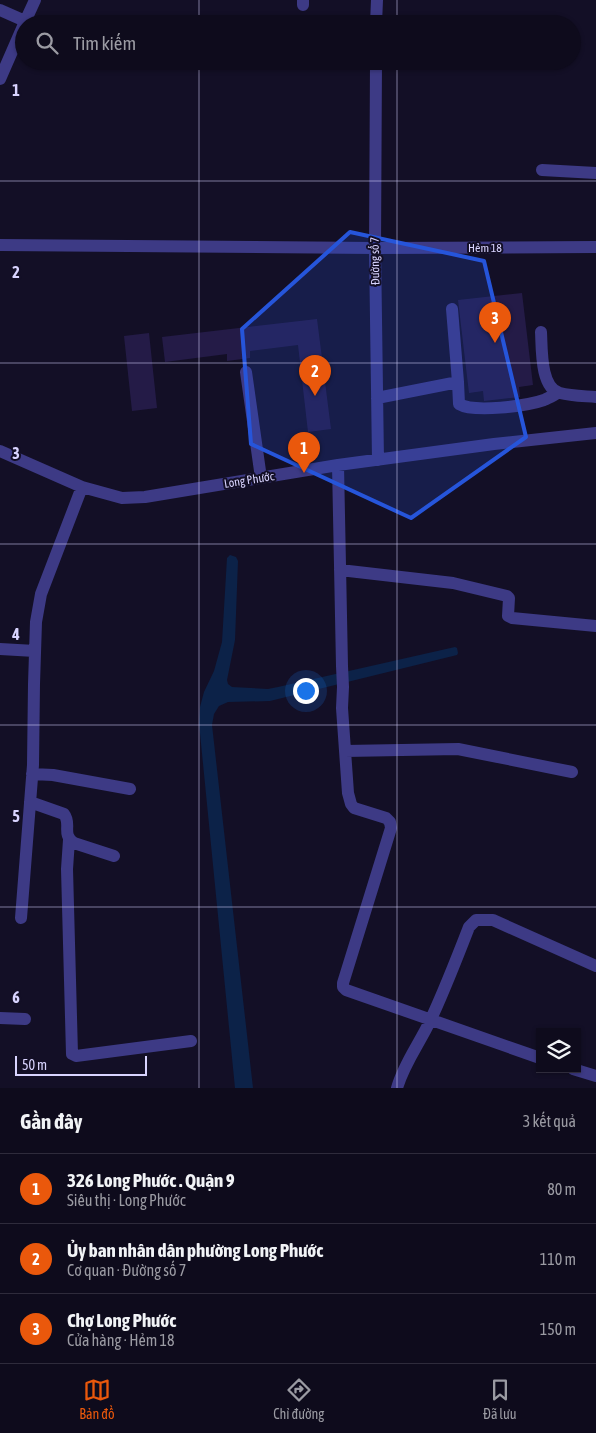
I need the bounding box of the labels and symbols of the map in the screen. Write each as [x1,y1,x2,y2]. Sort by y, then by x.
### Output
text: 1 [12,81,20,99]
street label: Đường số 7 [368,237,382,285]
street label: Hẻm 18 [468,241,502,255]
text: 2 [12,263,20,281]
pin: 3 [479,302,511,343]
pin: 2 [299,355,331,396]
pin: 1 [288,432,320,473]
text: 3 [12,444,20,462]
street label: Long Phước [223,469,276,491]
text: 4 [11,625,20,643]
your location [293,678,319,704]
text: 5 [12,807,20,825]
text: 6 [12,988,20,1006]
scale bar [15,1053,148,1076]

